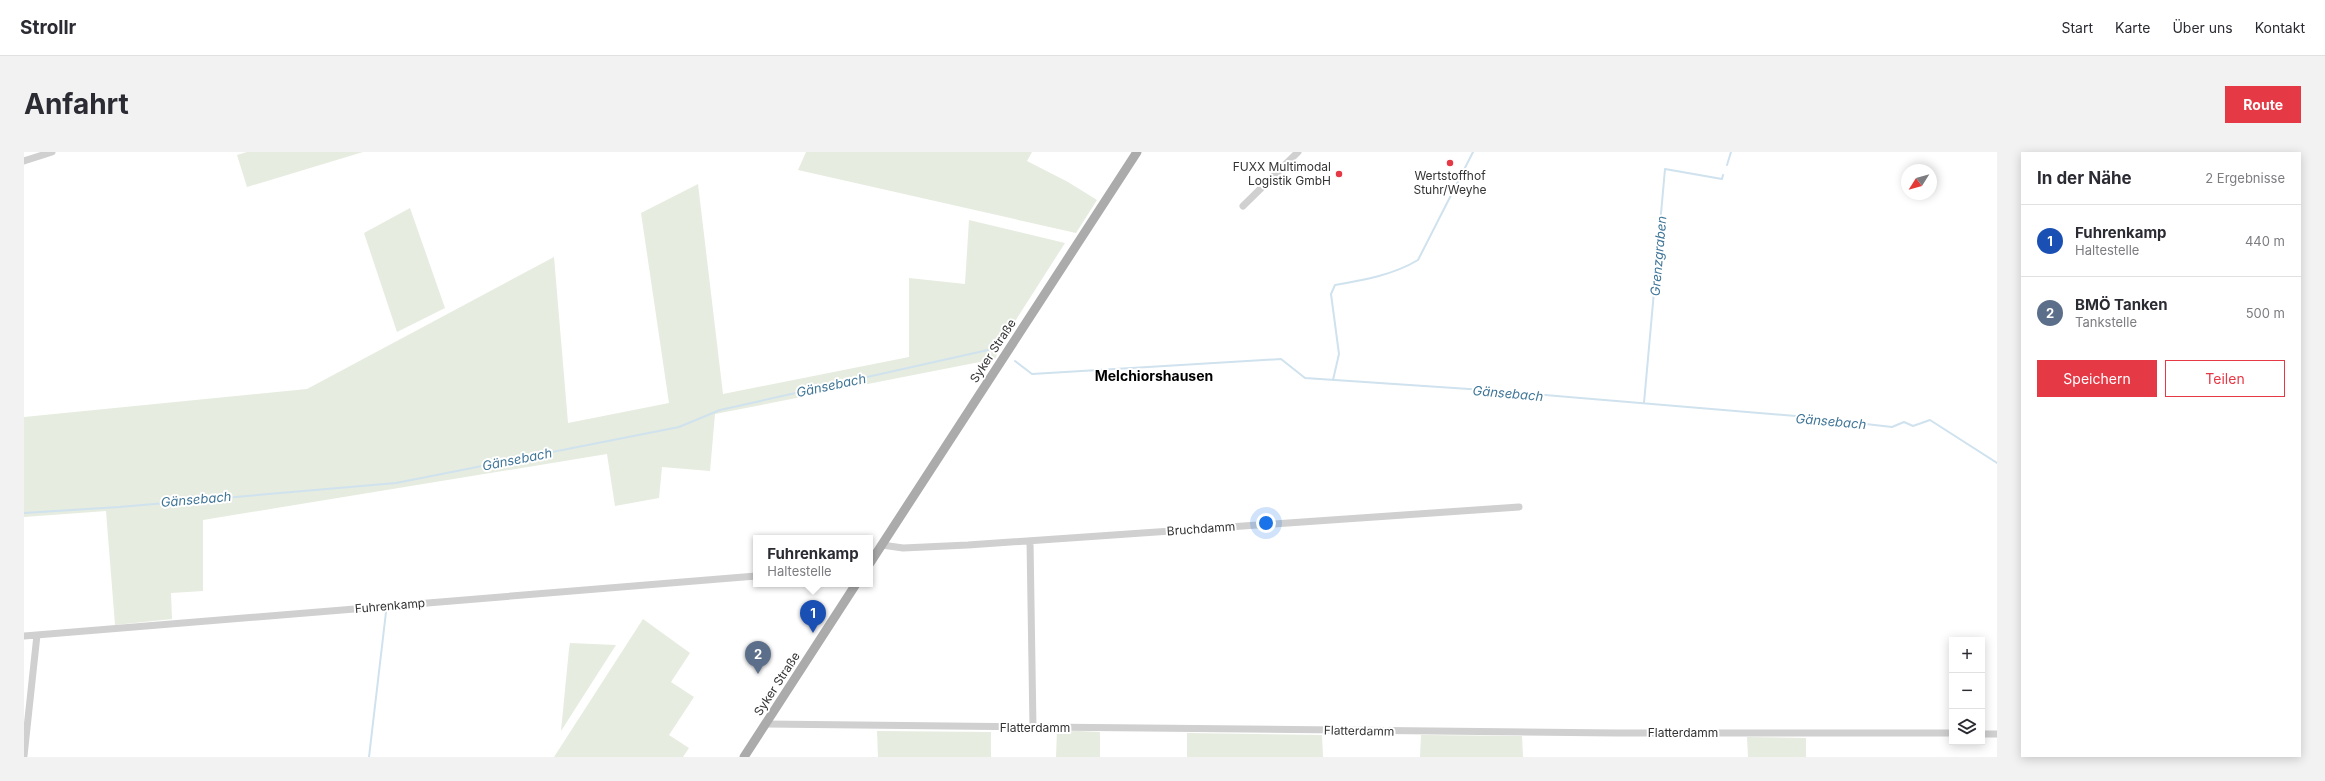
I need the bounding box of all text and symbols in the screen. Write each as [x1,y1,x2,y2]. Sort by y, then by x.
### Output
text: Strollr [20,16,76,39]
text: Start [2061,19,2093,36]
text: Karte [2115,19,2150,36]
text: Über uns [2172,19,2233,36]
text: Kontakt [2255,19,2305,36]
button: Route [2225,86,2301,123]
text: Anfahrt [24,87,129,121]
marker: Wertstoffhof Stuhr/Weyhe [1445,158,1455,168]
place label: FUXX Multimodal Logistik GmbH [1233,159,1331,188]
north arrow [1901,164,1937,200]
place label: Wertstoffhof Stuhr/Weyhe [1413,168,1487,197]
text: In der Nähe [2037,168,2132,188]
marker: FUXX Multimodal Logistik GmbH [1334,169,1344,179]
text: 2 Ergebnisse [2205,170,2285,186]
water label: Grenzgraben [1647,215,1669,297]
text: Fuhrenkamp [2075,223,2167,242]
text: 1 [2047,233,2053,249]
text: 440 m [2245,233,2285,249]
text: Haltestelle [2075,242,2139,258]
text: BMÖ Tanken [2075,295,2168,314]
text: 2 [2046,305,2054,321]
text: 500 m [2246,305,2285,321]
text: Tankstelle [2075,314,2137,330]
street label: Syker Straße [966,316,1019,385]
button: Speichern [2037,360,2157,397]
button: Teilen [2165,360,2285,397]
district label: Melchiorshausen [1095,367,1213,384]
water label: Gänsebach [795,370,868,400]
water label: Gänsebach [1472,382,1544,404]
water label: Gänsebach [1795,410,1867,432]
water label: Gänsebach [481,444,554,474]
water label: Gänsebach [160,488,232,510]
your location [1256,513,1276,533]
street label: Bruchdamm [1166,519,1236,538]
popup [753,535,873,587]
text: Fuhrenkamp [767,544,859,563]
text: Haltestelle [767,563,832,579]
street label: Fuhrenkamp [354,595,426,616]
pin: 1 [800,600,826,633]
map controls [1949,637,1985,745]
button: + [1949,637,1985,673]
pin: 2 [745,641,771,674]
street label: Syker Straße [750,649,803,718]
button: − [1949,673,1985,709]
button: layers [1949,709,1985,745]
street label: Flatterdamm [1000,720,1070,735]
street label: Flatterdamm [1324,722,1394,739]
street label: Flatterdamm [1648,725,1718,740]

